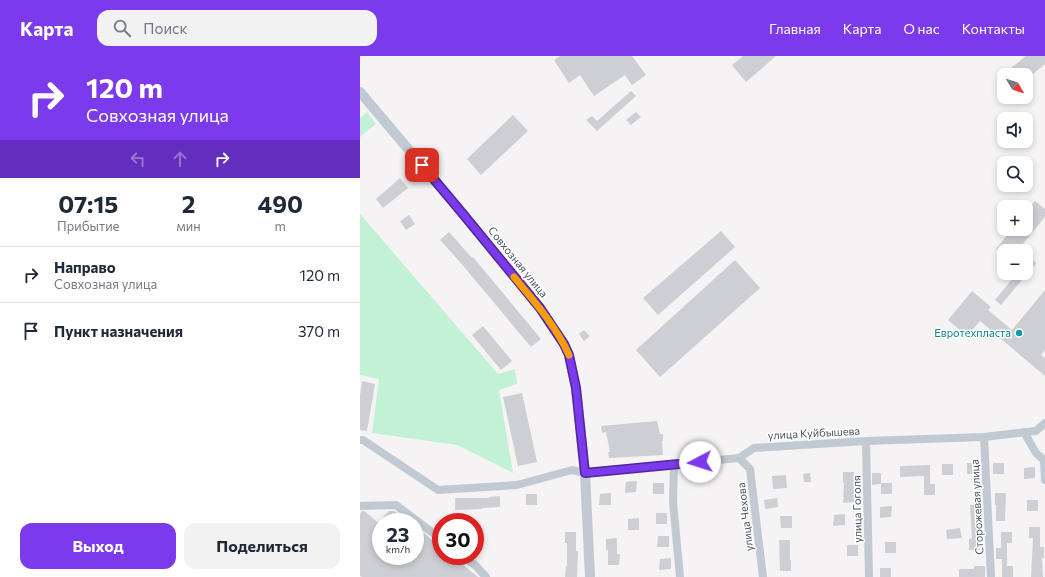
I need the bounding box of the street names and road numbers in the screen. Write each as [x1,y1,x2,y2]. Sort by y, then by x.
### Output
street label: Совхозная улица [486,224,551,300]
street label: улица Куйбышева [768,424,860,441]
street label: Сторожевая улица [968,459,985,555]
street label: улица Гоголя [849,475,864,543]
street label: улица Чехова [734,482,755,552]

